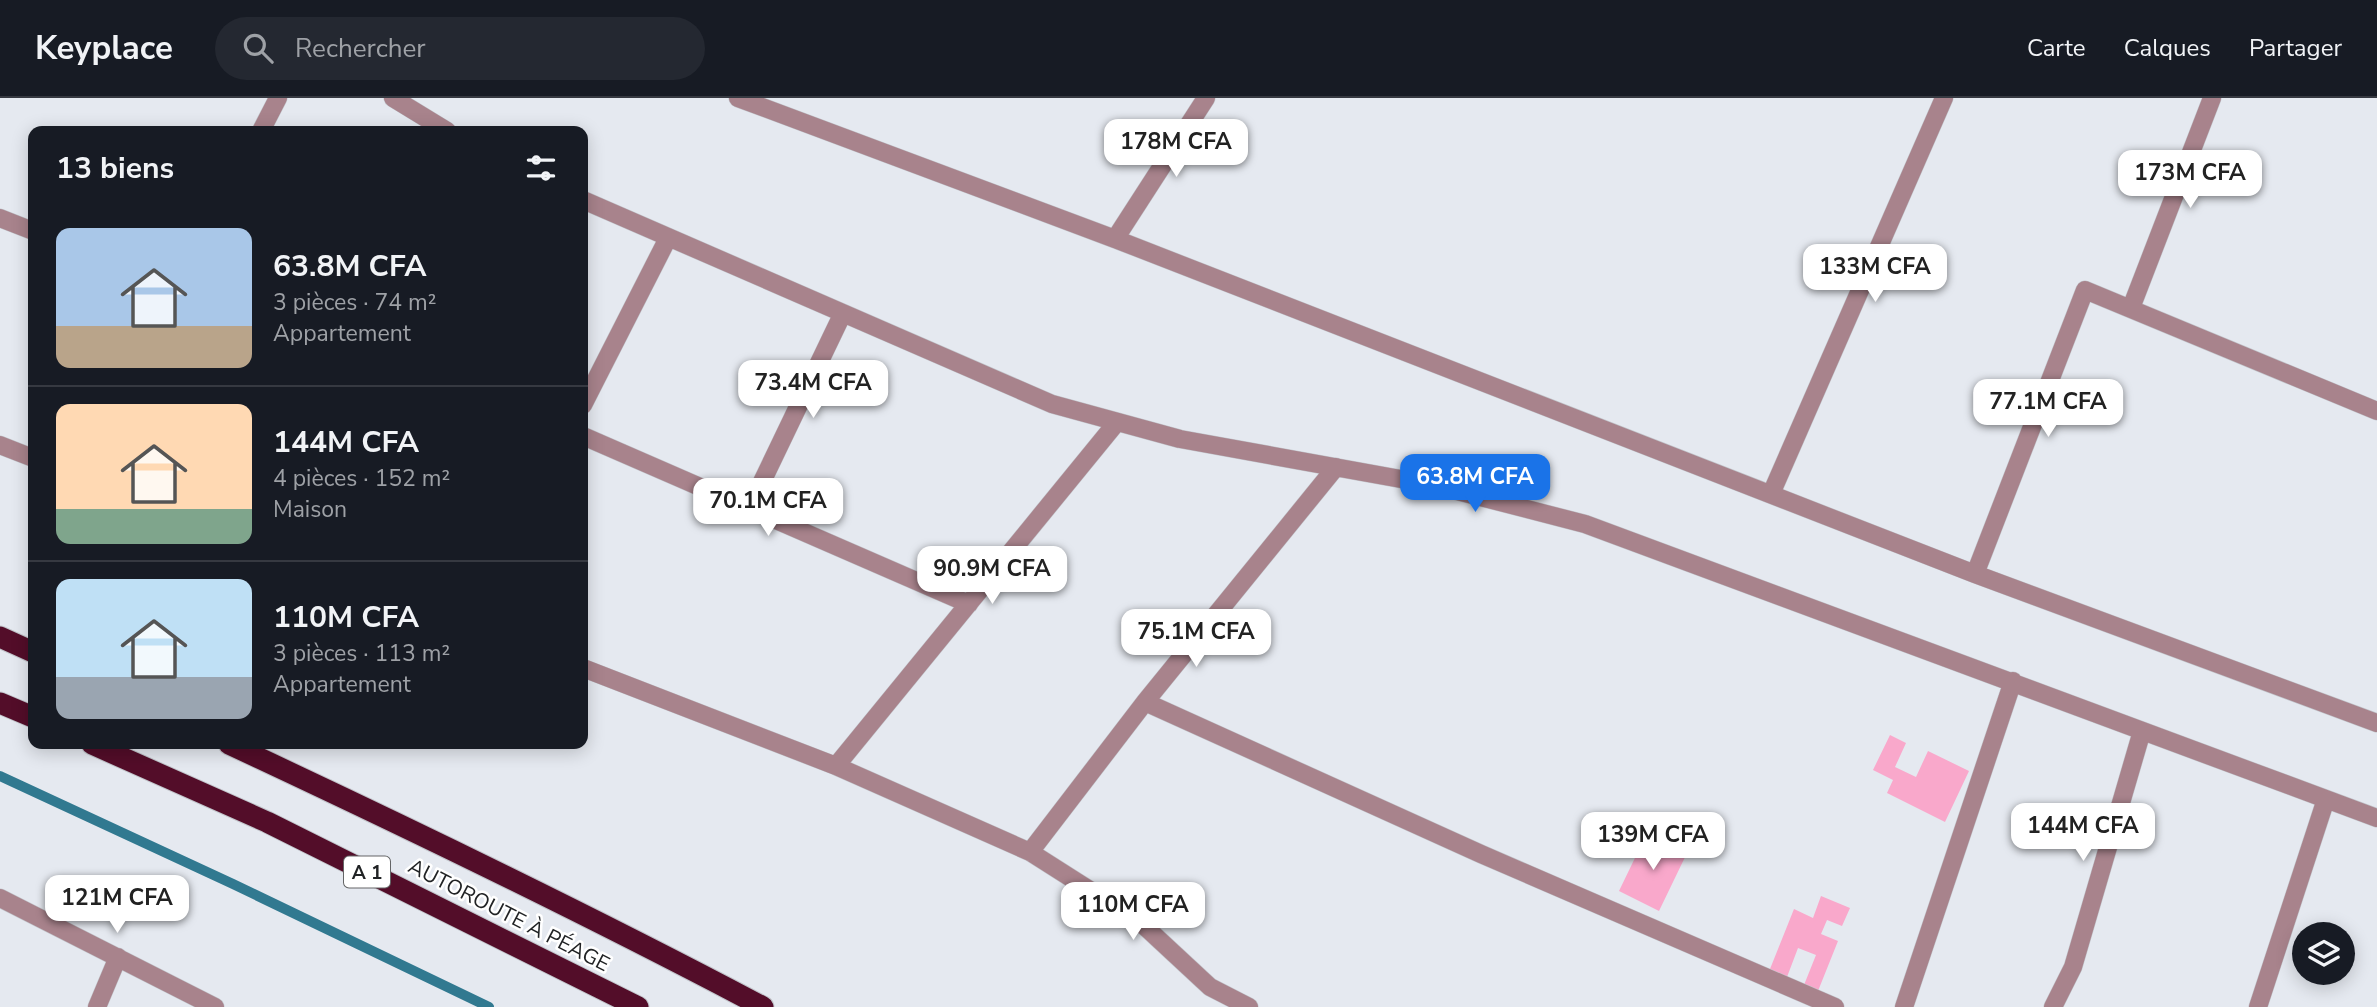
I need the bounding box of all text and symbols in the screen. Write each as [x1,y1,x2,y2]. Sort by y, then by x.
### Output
search box [215,17,705,80]
text: Keyplace [35,26,173,71]
icon: search [239,29,277,67]
text: Rechercher [295,31,426,66]
text: Carte [2027,32,2086,64]
text: Calques [2124,32,2211,64]
text: Partager [2249,32,2342,64]
pin: 178M CFA [1104,120,1248,179]
text: 178M CFA [1120,126,1232,157]
text: 13 biens [56,148,174,189]
icon: filters [522,149,560,187]
pin: 173M CFA [2118,150,2262,210]
text: 173M CFA [2134,157,2246,188]
pin: 133M CFA [1803,244,1947,304]
text: 63.8M CFA [273,246,426,287]
text: 133M CFA [1819,251,1931,282]
icon: home [112,256,196,340]
text: 3 pièces · 74 m² [273,287,436,318]
text: Appartement [273,318,411,349]
pin: 73.4M CFA [733,360,893,420]
text: 73.4M CFA [754,367,872,398]
pin: 77.1M CFA [1968,380,2128,439]
text: 77.1M CFA [1989,386,2107,417]
text: 144M CFA [273,422,419,463]
icon: home [112,432,196,516]
pin: 63.8M CFA [1395,454,1555,514]
text: 63.8M CFA [1416,461,1534,492]
text: 4 pièces · 152 m² [273,463,450,494]
pin: 70.1M CFA [688,478,848,538]
text: 70.1M CFA [709,485,827,516]
text: Maison [273,494,347,525]
pin: 90.9M CFA [912,546,1072,606]
text: 90.9M CFA [933,553,1051,584]
text: 110M CFA [273,597,419,638]
icon: home [112,607,196,691]
pin: 75.1M CFA [1116,610,1276,669]
text: 75.1M CFA [1137,616,1255,647]
text: 3 pièces · 113 m² [273,638,450,669]
text: Appartement [273,669,411,700]
pin: 144M CFA [2011,804,2155,863]
text: 144M CFA [2027,810,2139,841]
pin: 139M CFA [1581,812,1725,872]
text: 139M CFA [1597,819,1709,850]
street label: AUTOROUTE À PÉAGE [404,852,614,978]
road number: A 1 [344,856,390,888]
pin: 121M CFA [45,876,189,935]
text: 121M CFA [61,882,173,913]
pin: 110M CFA [1061,882,1205,942]
text: 110M CFA [1077,889,1189,920]
map controls [2292,922,2355,985]
button: layers [2292,922,2355,985]

